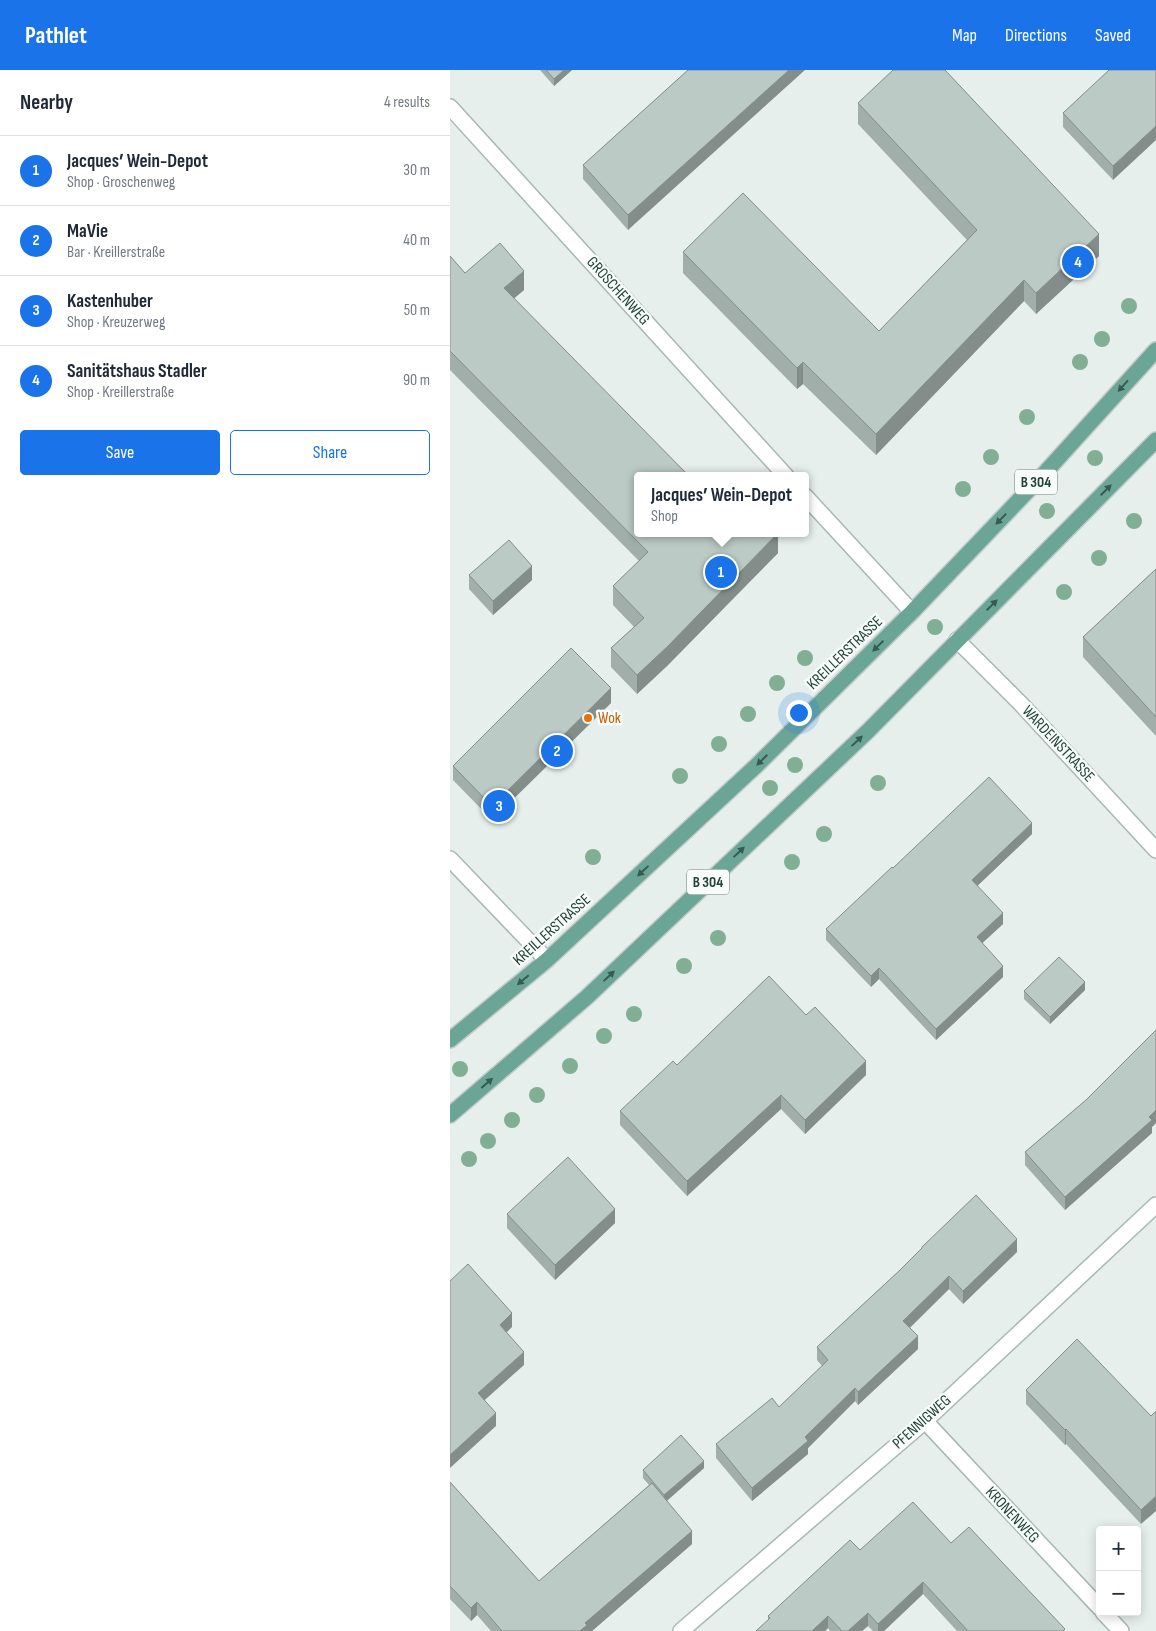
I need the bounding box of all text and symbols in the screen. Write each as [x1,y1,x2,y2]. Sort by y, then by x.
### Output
text: Pathlet [25,21,87,50]
text: Map [952,25,977,46]
text: Directions [1005,25,1067,46]
text: Saved [1095,25,1131,46]
text: Nearby [20,90,73,115]
text: 4 results [384,93,430,112]
text: Jacques’ Wein-Depot [67,150,208,173]
text: 1 [33,161,39,180]
text: 30 m [403,161,430,180]
text: Shop · Groschenweg [67,173,175,192]
text: MaVie [67,220,108,243]
text: 2 [32,231,40,250]
text: 40 m [403,231,430,250]
text: Bar · Kreillerstraße [67,243,165,262]
pin: 4 [1062,243,1094,281]
street label: GROSCHENWEG [582,253,654,329]
text: Kastenhuber [67,290,153,313]
text: 3 [32,301,40,320]
text: 50 m [404,301,430,320]
text: Shop · Kreuzerweg [67,313,165,332]
text: Sanitätshaus Stadler [67,360,207,383]
text: 4 [32,371,40,390]
text: 90 m [403,371,430,390]
one-way arrow [1117,380,1129,392]
text: Shop · Kreillerstraße [67,383,174,402]
button: Save [20,430,220,475]
button: Share [230,430,430,475]
road number: B 304 [1015,470,1057,494]
popup [634,472,809,537]
text: Jacques’ Wein-Depot [651,484,792,507]
one-way arrow [1100,484,1112,496]
text: Shop [651,507,678,526]
one-way arrow [995,512,1007,524]
pin: 1 [705,553,737,591]
one-way arrow [985,599,997,611]
street label: KREILLERSTRASSE [803,612,887,694]
one-way arrow [872,640,884,652]
your location [786,700,812,726]
street label: WARDEINSTRASSE [1018,702,1098,786]
place label: Wok [598,709,621,728]
marker: Wok [582,712,594,724]
pin: 2 [541,732,573,770]
one-way arrow [851,735,863,747]
one-way arrow [756,754,768,766]
pin: 3 [483,787,515,825]
one-way arrow [733,846,745,858]
one-way arrow [637,865,649,877]
road number: B 304 [687,870,729,894]
street label: KREILLERSTRASSE [509,890,595,970]
one-way arrow [602,970,614,982]
one-way arrow [517,974,529,986]
one-way arrow [480,1078,493,1089]
street label: PFENNIGWEG [889,1391,955,1453]
street label: KRONENWEG [981,1483,1043,1547]
map controls [1096,1526,1141,1616]
button: + [1096,1526,1141,1571]
button: − [1096,1571,1141,1616]

